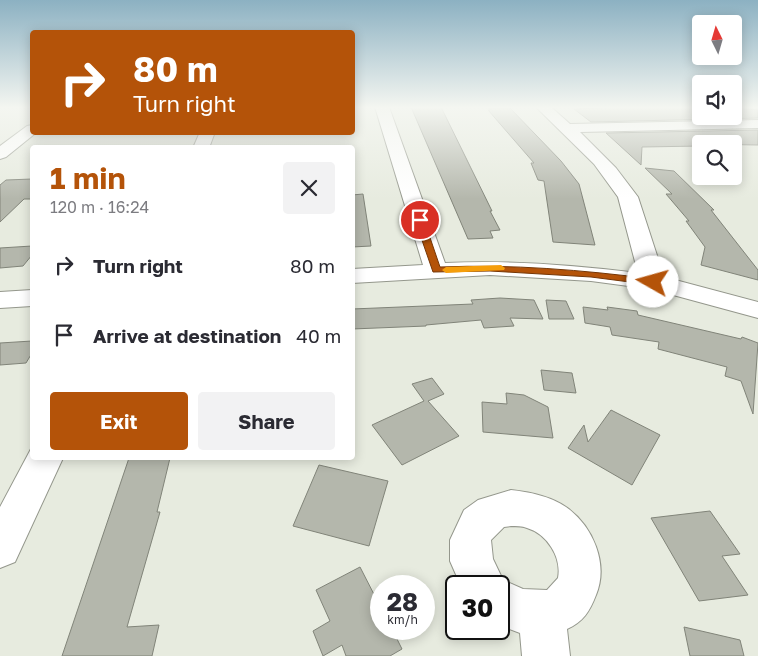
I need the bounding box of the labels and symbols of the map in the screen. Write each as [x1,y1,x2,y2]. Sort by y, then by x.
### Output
north arrow [692,15,742,65]
pin [399,199,441,241]
position arrow [626,255,678,307]
speed limit sign: 30 [445,575,510,640]

